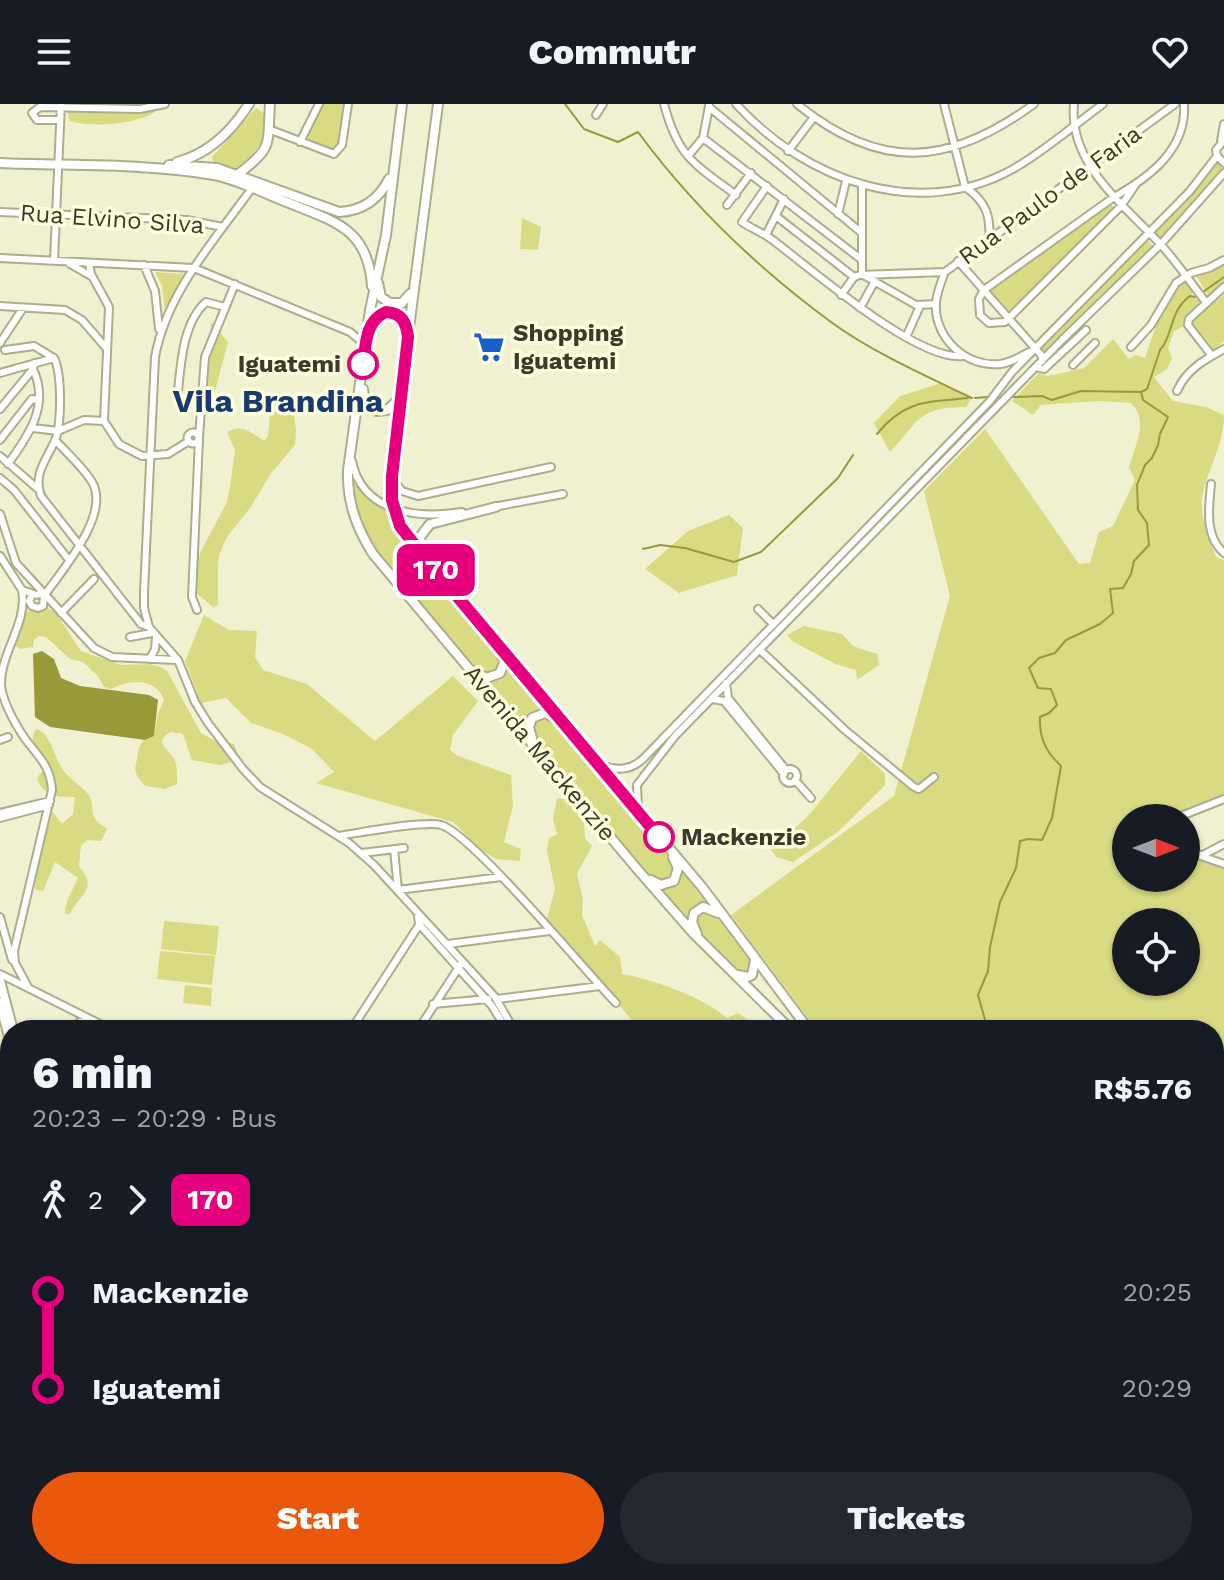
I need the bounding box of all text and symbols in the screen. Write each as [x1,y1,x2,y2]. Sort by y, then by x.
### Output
icon: menu [32,30,76,74]
icon: heart [1148,30,1192,74]
text: Commutr [528,31,696,73]
street label: Rua Paulo de Faria [953,119,1147,271]
street label: Rua Elvino Silva [19,199,205,239]
place label: Shopping Iguatemi [513,319,624,375]
supermarket icon: Shopping Iguatemi [472,330,506,364]
marker: Iguatemi [348,349,378,379]
place label: Iguatemi [238,350,341,378]
district label: Vila Brandina [173,382,384,420]
line badge: 170 [390,544,482,596]
text: 170 [413,553,459,586]
street label: Avenida Mackenzie [458,659,622,847]
north arrow [1112,804,1200,892]
map controls [1112,804,1200,996]
marker: Mackenzie [644,822,674,852]
place label: Mackenzie [681,823,807,851]
button: locate [1112,908,1200,996]
text: 6 min [32,1047,153,1099]
text: R$5.76 [1093,1071,1192,1106]
text: 20:23 – 20:29 · Bus [32,1103,277,1133]
icon: walk [32,1178,76,1222]
icon: forward [115,1178,159,1222]
text: 170 [187,1183,234,1216]
text: 2 [88,1185,103,1215]
text: Mackenzie [92,1275,249,1310]
text: 20:25 [1123,1277,1192,1307]
text: Iguatemi [92,1371,221,1406]
text: 20:29 [1122,1373,1192,1403]
button: Start [32,1472,604,1564]
button: Tickets [620,1472,1192,1564]

